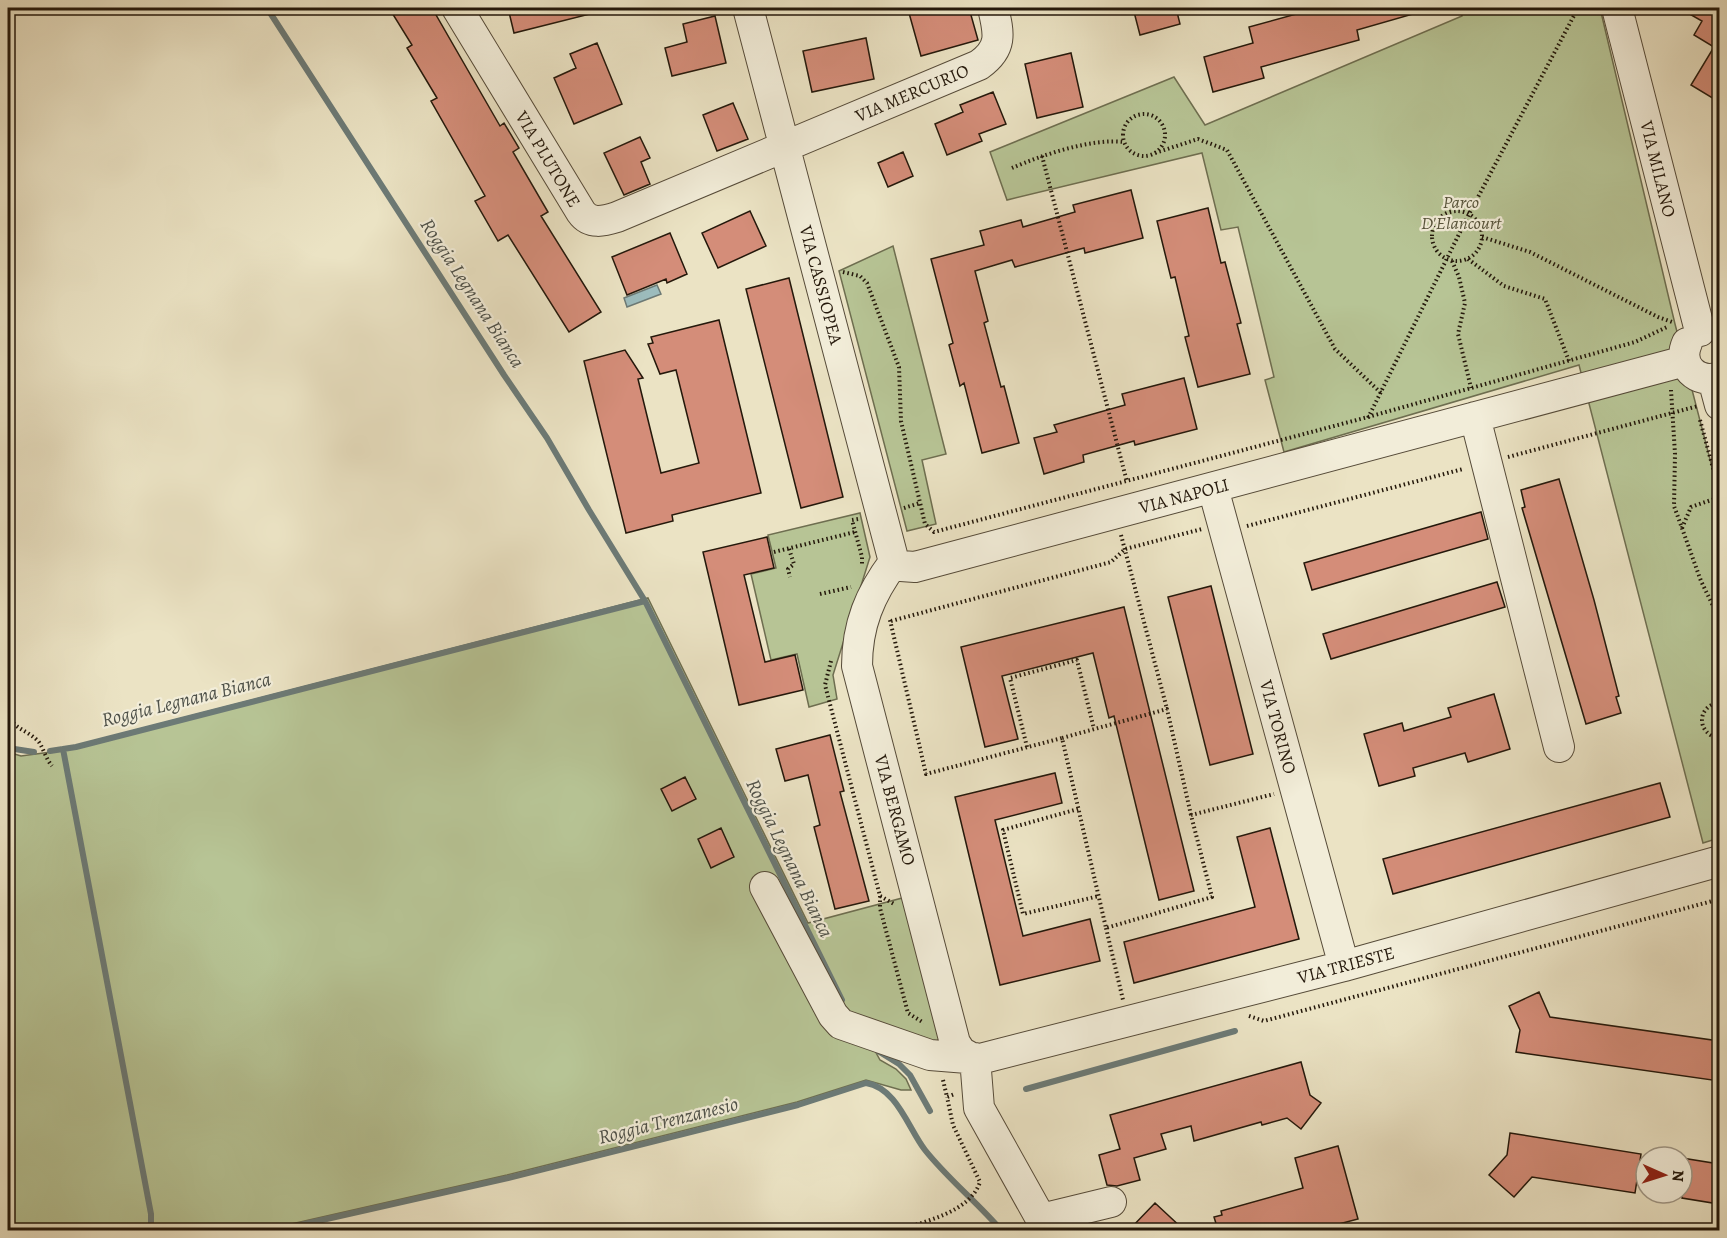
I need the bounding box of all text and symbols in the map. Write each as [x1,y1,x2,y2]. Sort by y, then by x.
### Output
street label: VIA MERCURIO [850,58,973,128]
street label: VIA PLUTONE [509,106,586,212]
street label: VIA MILANO [1634,117,1682,220]
park label: Parco D'Elancourt [1421,190,1502,235]
water label: Roggia Legnana Bianca [414,213,531,373]
street label: VIA CASSIOPEA [793,222,849,348]
street label: VIA NAPOLI [1135,472,1232,520]
water label: Roggia Legnana Bianca [99,665,274,734]
street label: VIA TORINO [1254,676,1302,777]
street label: VIA BERGAMO [868,751,921,868]
water label: Roggia Legnana Bianca [739,774,840,942]
street label: VIA TRIESTE [1294,941,1397,990]
water label: Roggia Trenzanesio [595,1090,741,1151]
north arrow [1634,1145,1694,1205]
text: N [1667,1169,1689,1182]

